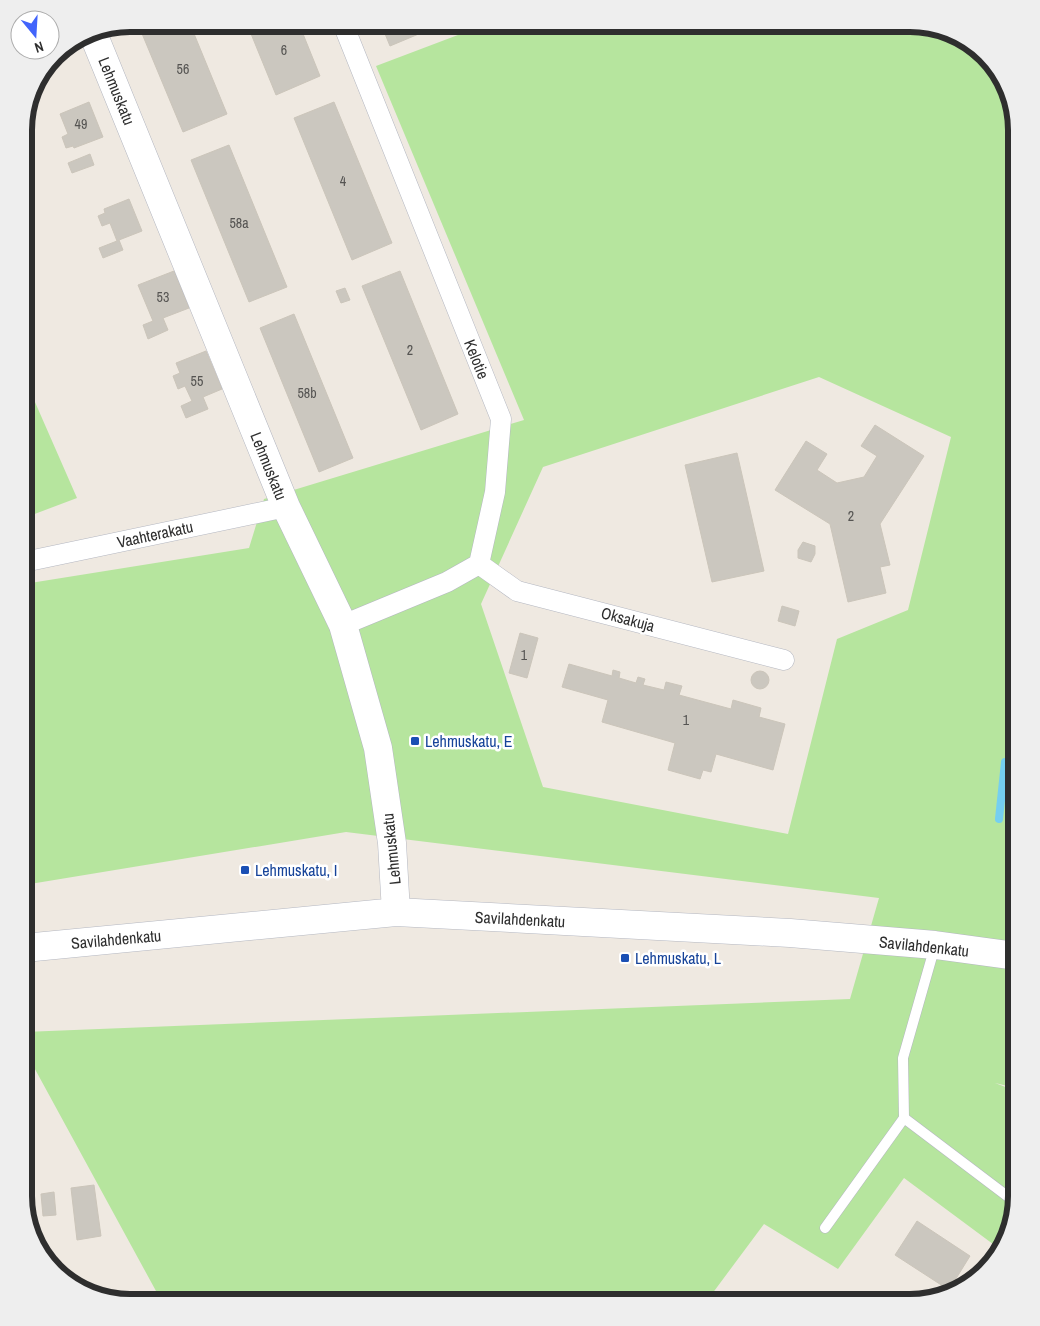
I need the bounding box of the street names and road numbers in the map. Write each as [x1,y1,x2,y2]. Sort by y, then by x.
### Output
street label: Lehmuskatu [93,54,141,128]
street label: Kelotie [459,336,495,382]
street label: Lehmuskatu [245,429,293,503]
street label: Vaahterakatu [115,515,195,553]
street label: Oksakuja [599,601,658,637]
street label: Lehmuskatu [376,812,406,886]
street label: Savilahdenkatu [474,906,566,932]
street label: Savilahdenkatu [70,924,162,954]
street label: Savilahdenkatu [878,930,970,962]

